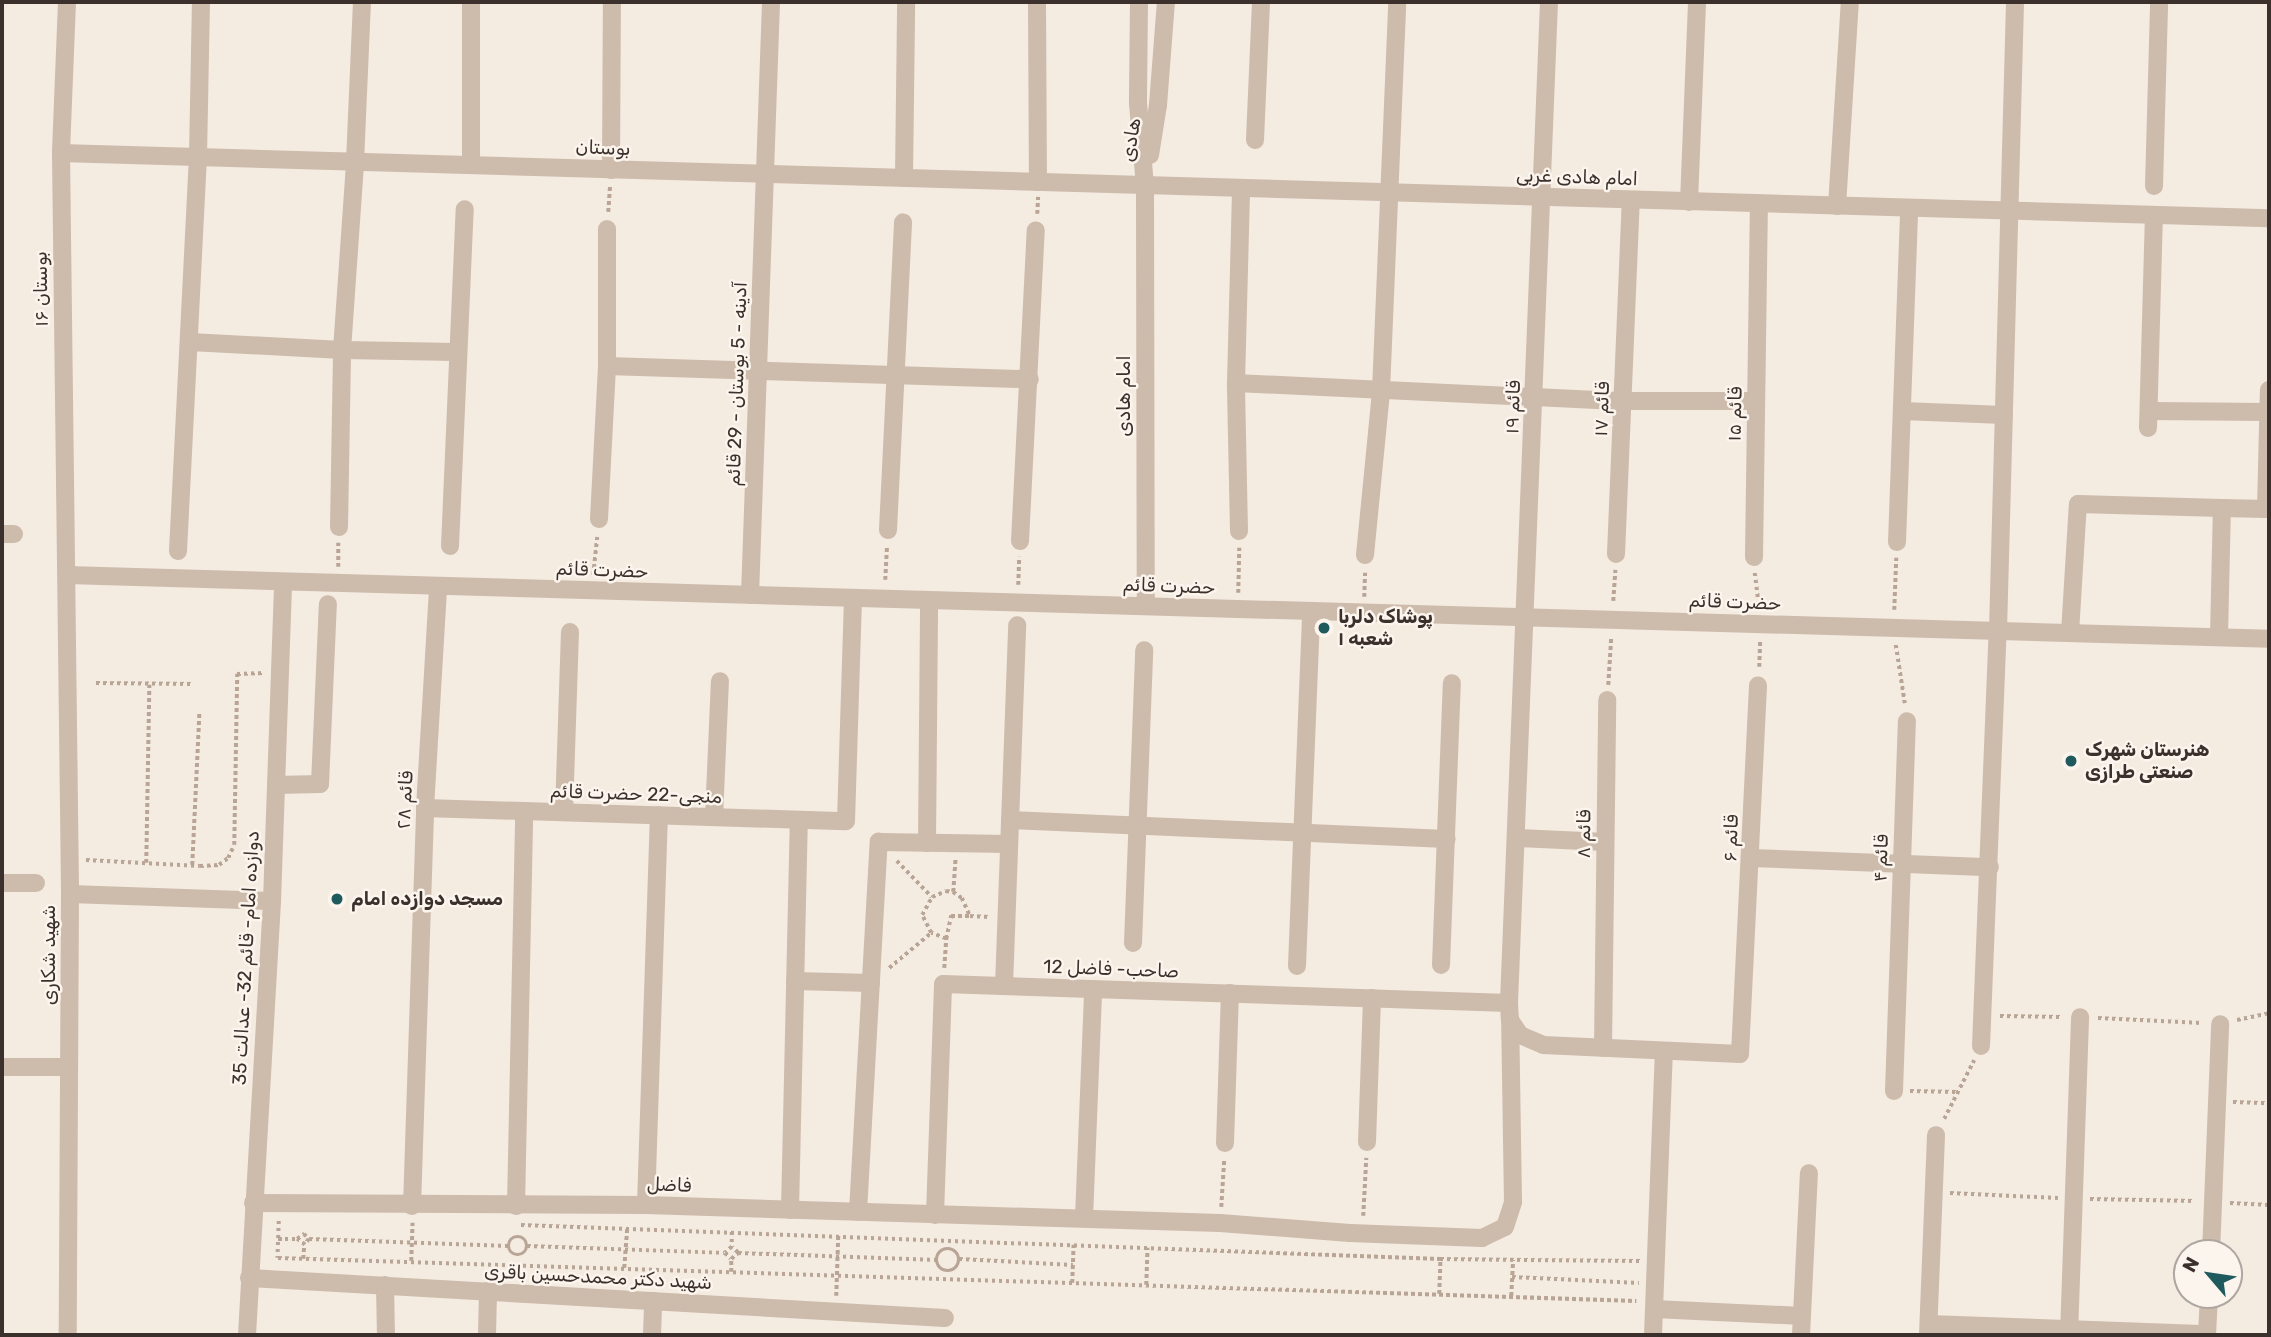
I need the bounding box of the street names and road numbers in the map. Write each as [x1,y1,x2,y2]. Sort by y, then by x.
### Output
street label: هادی [1116,116,1146,164]
street label: بوستان [575,136,631,160]
street label: امام هادی غربی [1516,163,1638,191]
street label: بوستان ۱۶ [29,251,53,327]
street label: آدینه - 5 بوستان - 29 قائم [722,281,752,487]
street label: امام هادی [1113,355,1135,437]
street label: قائم ۱۹ [1501,380,1525,434]
street label: قائم ۱۷ [1590,381,1614,437]
street label: قائم ۱۵ [1723,386,1747,442]
street label: حضرت قائم [555,557,649,583]
street label: حضرت قائم [1122,573,1216,599]
street label: حضرت قائم [1688,589,1782,615]
street label: قائم ۲۸ [392,770,418,830]
street label: منجی-22 حضرت قائم [550,780,722,808]
street label: قائم ۸ [1572,809,1596,859]
street label: قائم ۶ [1719,814,1743,862]
street label: دوازده امام- قائم 32- عدالت 35 [228,830,264,1086]
street label: قائم ۴ [1869,834,1893,882]
street label: شهید شکاری [38,905,60,1005]
street label: صاحب- فاضل 12 [1043,955,1179,983]
street label: فاضل [646,1173,692,1197]
street label: شهید دکتر محمدحسین باقری [483,1260,713,1294]

